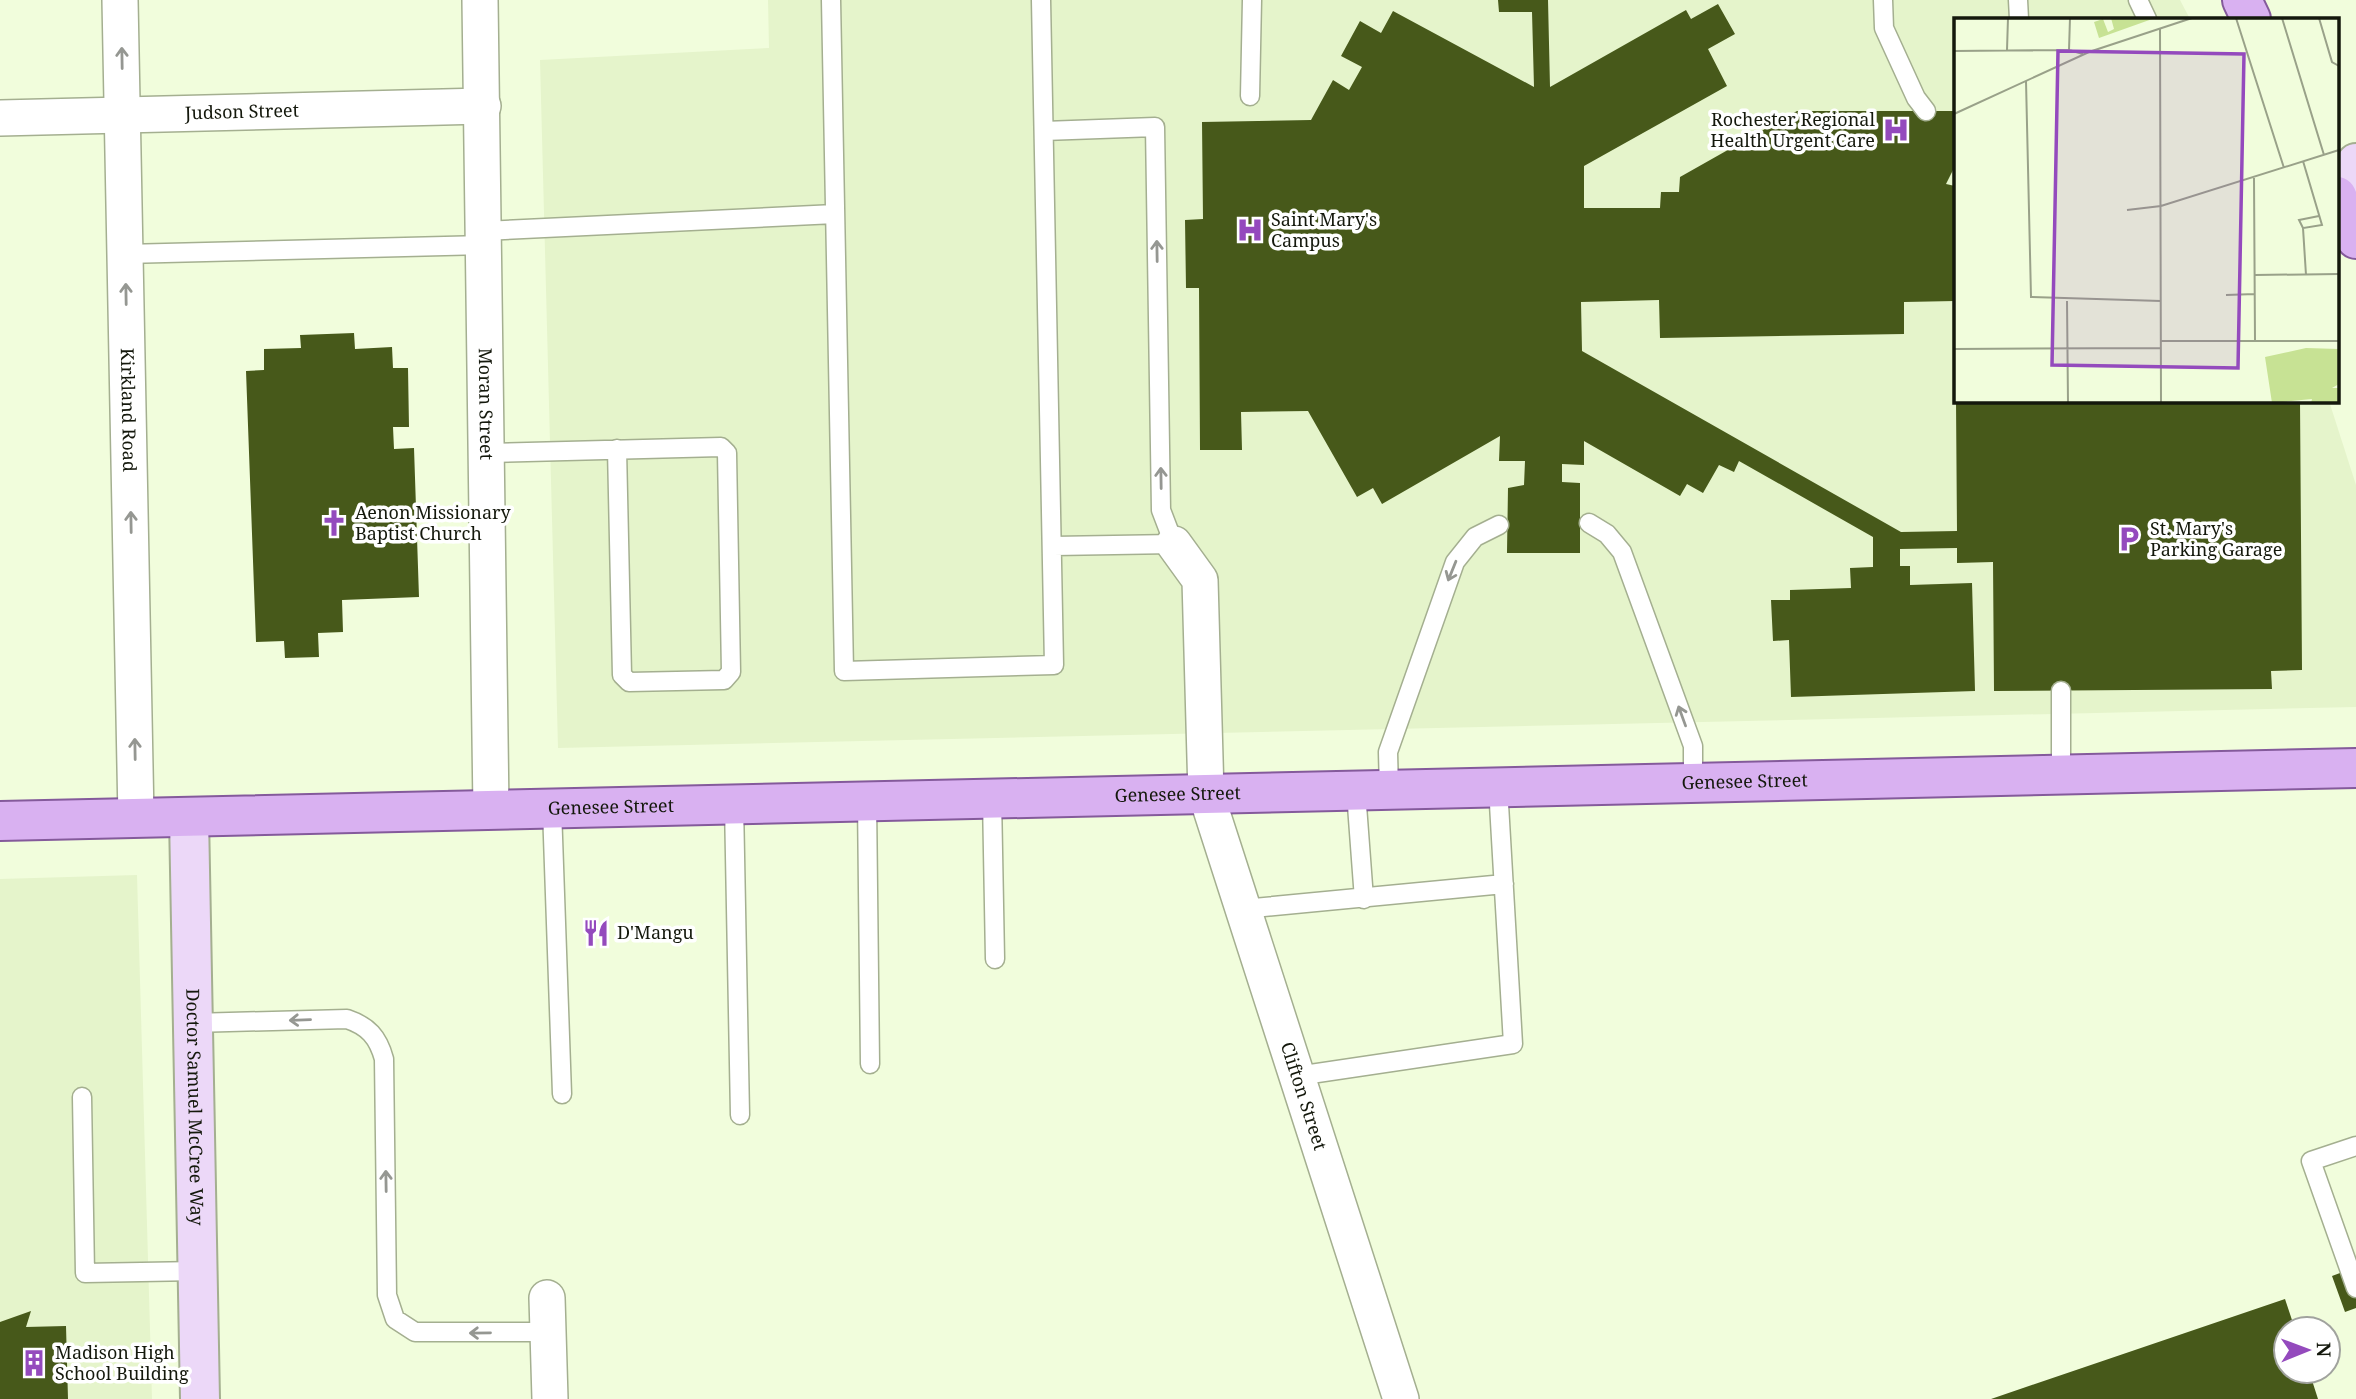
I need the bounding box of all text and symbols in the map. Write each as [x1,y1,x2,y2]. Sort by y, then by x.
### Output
inset map [1954,18,2338,402]
one-way arrow [115,46,128,69]
street label: Judson Street [184,98,299,124]
place label: Rochester Regional Health Urgent Care [1710,107,1875,152]
hospital icon: Rochester Regional Health Urgent Care [1881,115,1911,145]
place label: Saint Mary's Campus [1271,207,1377,252]
hospital icon: Saint Mary's Campus [1235,215,1265,245]
one-way arrow [1150,240,1164,263]
one-way arrow [119,283,133,306]
street label: Kirkland Road [116,348,142,472]
street label: Moran Street [474,348,499,460]
one-way arrow [1154,467,1168,490]
place label: Aenon Missionary Baptist Church [355,500,511,545]
church icon: Aenon Missionary Baptist Church [319,508,349,538]
one-way arrow [124,511,137,534]
place label: St. Mary's Parking Garage [2150,516,2282,561]
parking icon: St. Mary's Parking Garage [2114,524,2144,554]
one-way arrow [1445,560,1458,582]
one-way arrow [1675,706,1687,728]
one-way arrow [128,738,142,761]
street label: Genesee Street [1681,767,1808,794]
street label: Genesee Street [1114,780,1241,807]
street label: Genesee Street [548,793,674,820]
restaurant icon: D'Mangu [581,918,611,948]
place label: D'Mangu [617,920,694,944]
street label: Doctor Samuel McCree Way [181,988,210,1227]
one-way arrow [289,1013,312,1027]
street label: Clifton Street [1276,1039,1333,1153]
one-way arrow [379,1170,392,1193]
north arrow [2272,1315,2342,1385]
one-way arrow [468,1326,491,1340]
place label: Madison High School Building [55,1340,189,1385]
text: N [2311,1342,2337,1357]
building icon: Madison High School Building [19,1348,49,1378]

